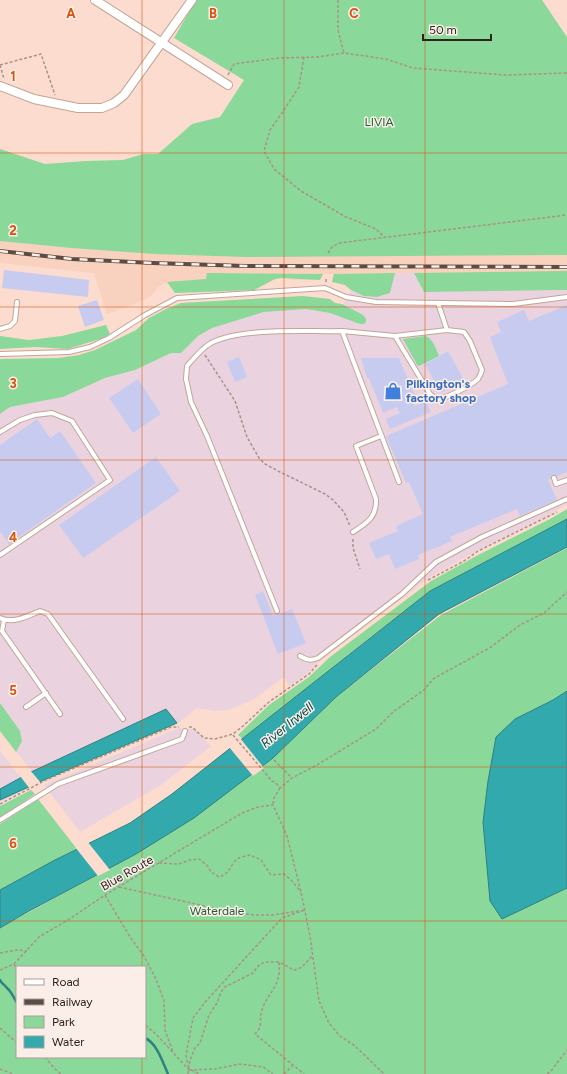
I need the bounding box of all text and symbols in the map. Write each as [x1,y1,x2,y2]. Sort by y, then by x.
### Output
text: A [66,6,76,21]
text: B [209,6,217,21]
text: C [349,6,359,21]
scale bar [423,16,491,42]
text: 50 m [429,23,457,37]
text: 1 [10,69,16,84]
park label: LIVIA [364,115,394,129]
text: 2 [9,223,17,238]
text: 3 [9,376,17,391]
place label: Pilkington's factory shop [406,377,476,405]
shop icon: Pilkington's factory shop [383,381,403,401]
text: 4 [9,530,17,545]
text: 5 [9,683,17,698]
water label: River Irwell [258,699,316,751]
text: 6 [9,836,17,851]
street label: Blue Route [98,852,156,894]
park label: Waterdale [190,904,245,918]
legend [16,966,146,1058]
text: Road [52,975,80,989]
text: Railway [52,995,93,1009]
text: Park [52,1015,75,1029]
text: Water [52,1035,84,1049]

